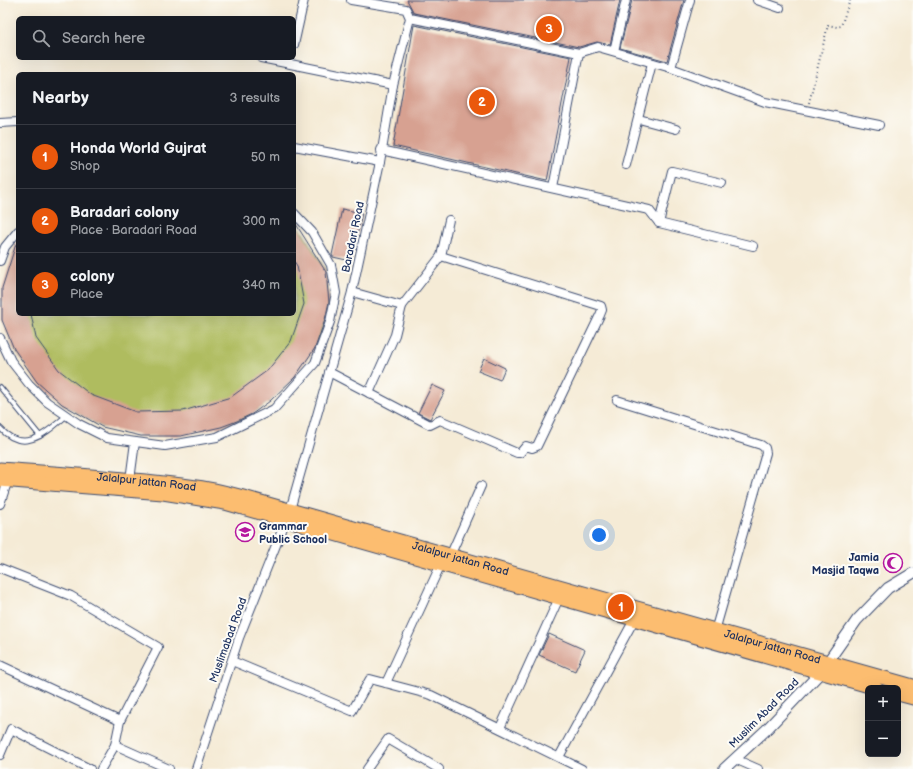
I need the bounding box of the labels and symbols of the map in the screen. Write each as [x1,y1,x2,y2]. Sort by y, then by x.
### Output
pin: 3 [536,14,562,44]
pin: 2 [469,87,495,117]
street label: Baradari Road [339,200,367,274]
street label: Jalalpur jattan Road [96,470,197,493]
place label: Grammar Public School [259,520,327,546]
school or university icon: Grammar Public School [234,521,256,543]
your location [589,525,609,545]
street label: Jalalpur jattan Road [411,538,510,578]
place label: Jamia Masjid Taqwa [812,551,879,577]
mosque icon: Jamia Masjid Taqwa [882,552,904,574]
pin: 1 [608,592,634,622]
street label: Muslimabad Road [207,596,249,684]
street label: Jalalpur jattan Road [723,626,822,666]
street label: Muslim Abad Road [726,675,802,751]

